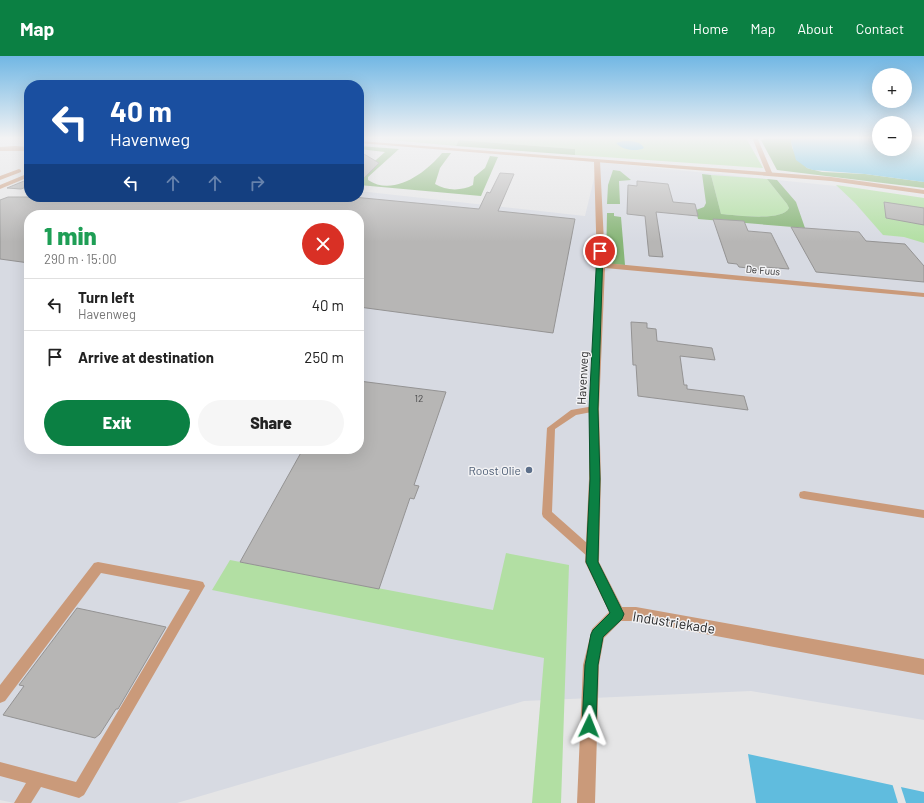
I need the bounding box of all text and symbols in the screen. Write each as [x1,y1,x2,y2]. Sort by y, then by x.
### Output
text: Map [20,17,54,40]
text: Home [693,20,729,37]
text: Map [751,20,775,37]
text: About [797,20,834,37]
text: Contact [856,20,904,37]
map controls [872,68,912,156]
button: + [872,68,912,108]
text: 40 m [110,94,172,128]
icon: left [44,96,96,148]
button: − [872,116,912,156]
text: Havenweg [110,128,190,150]
icon: left [120,172,142,194]
icon: ahead [162,172,184,194]
icon: ahead [204,172,226,194]
icon: right [246,172,268,194]
text: 1 min [44,221,97,250]
button: close [302,223,344,265]
pin [583,234,617,268]
icon: arrive [589,240,611,262]
text: 290 m · 15:00 [44,251,117,267]
street label: De Fuus [745,263,781,277]
text: Turn left [78,288,134,306]
icon: left [44,294,66,316]
text: 40 m [312,296,344,314]
text: Havenweg [78,306,136,322]
icon: arrive [44,346,66,368]
text: Arrive at destination [78,348,214,366]
text: 250 m [304,348,344,366]
street label: Havenweg [574,351,590,405]
house number: 12 [415,392,423,404]
button: Exit [44,400,190,446]
button: Share [198,400,344,446]
place label: Roost Olie [468,463,521,477]
marker: Roost Olie [524,465,534,475]
street label: Industriekade [632,607,716,637]
position arrow [568,705,610,747]

